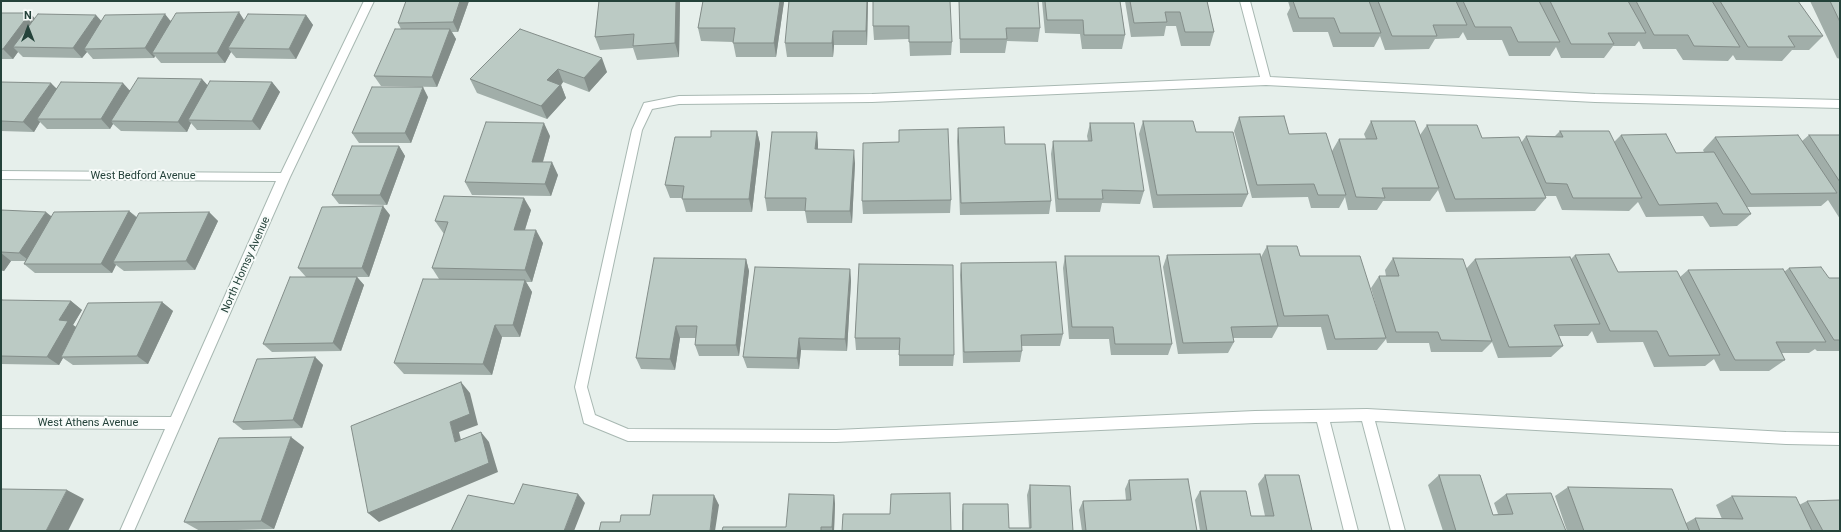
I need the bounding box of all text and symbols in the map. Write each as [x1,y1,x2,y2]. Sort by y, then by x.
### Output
north arrow [8,8,48,48]
text: N [24,9,32,22]
street label: West Bedford Avenue [91,169,195,183]
street label: North Homsy Avenue [219,215,273,315]
street label: West Athens Avenue [38,416,138,430]

